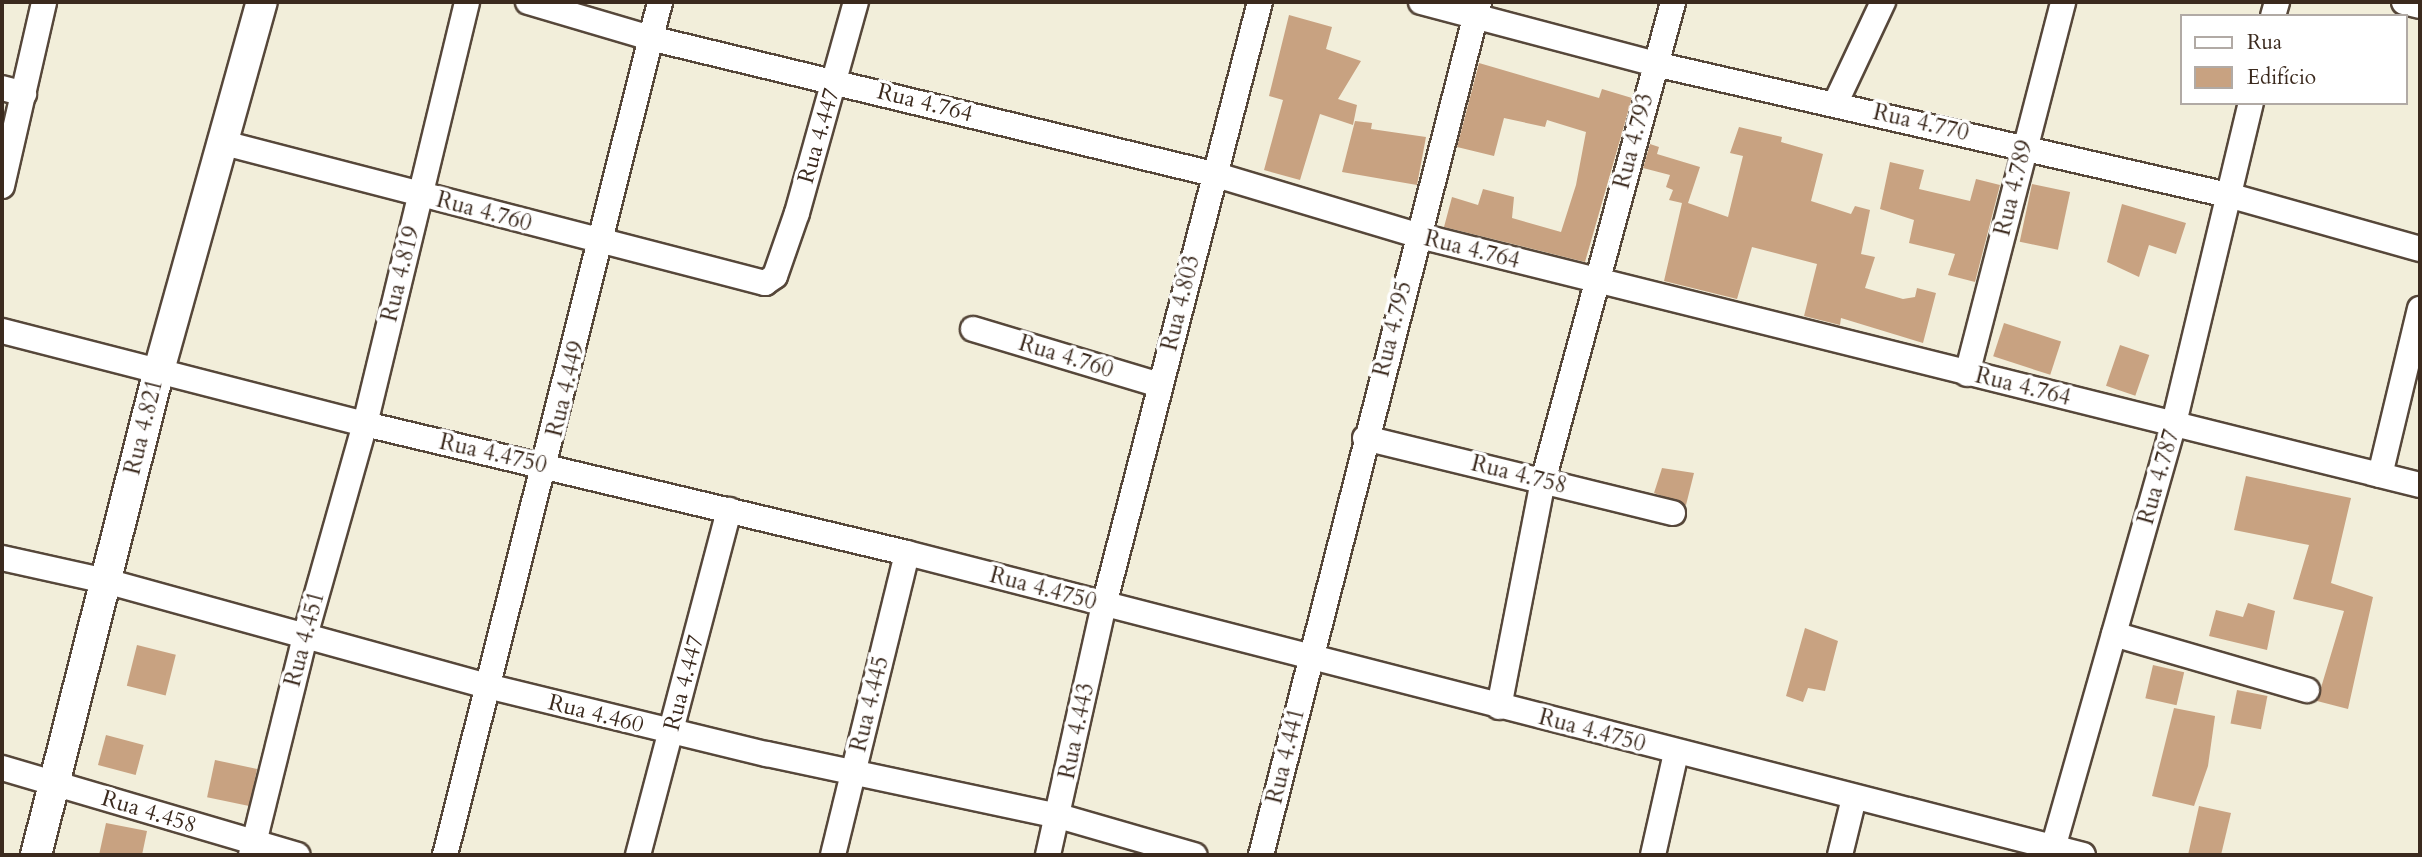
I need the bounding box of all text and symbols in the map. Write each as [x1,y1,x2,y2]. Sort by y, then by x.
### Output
legend [2180,14,2408,105]
text: Rua [2247,28,2282,57]
text: Edifício [2247,63,2316,92]
street label: Rua 4.764 [874,78,976,128]
street label: Rua 4.447 [792,85,846,187]
street label: Rua 4.793 [1608,90,1660,192]
street label: Rua 4.770 [1870,99,1972,147]
street label: Rua 4.789 [1989,137,2039,239]
street label: Rua 4.760 [433,186,535,238]
street label: Rua 4.819 [376,223,426,325]
street label: Rua 4.764 [1421,225,1523,275]
street label: Rua 4.803 [1156,252,1206,354]
street label: Rua 4.795 [1368,278,1418,380]
street label: Rua 4.760 [1015,330,1117,384]
street label: Rua 4.449 [541,338,591,440]
street label: Rua 4.764 [1972,362,2074,412]
street label: Rua 4.821 [119,376,169,478]
street label: Rua 4.787 [2132,426,2186,528]
street label: Rua 4.4750 [437,428,549,480]
street label: Rua 4.758 [1468,450,1570,500]
street label: Rua 4.4750 [987,562,1099,616]
street label: Rua 4.451 [279,588,331,690]
street label: Rua 4.447 [658,632,710,734]
street label: Rua 4.445 [845,653,895,755]
street label: Rua 4.443 [1053,680,1101,782]
street label: Rua 4.460 [545,689,647,739]
street label: Rua 4.4750 [1536,704,1648,758]
street label: Rua 4.441 [1261,705,1311,807]
street label: Rua 4.458 [98,785,200,839]

